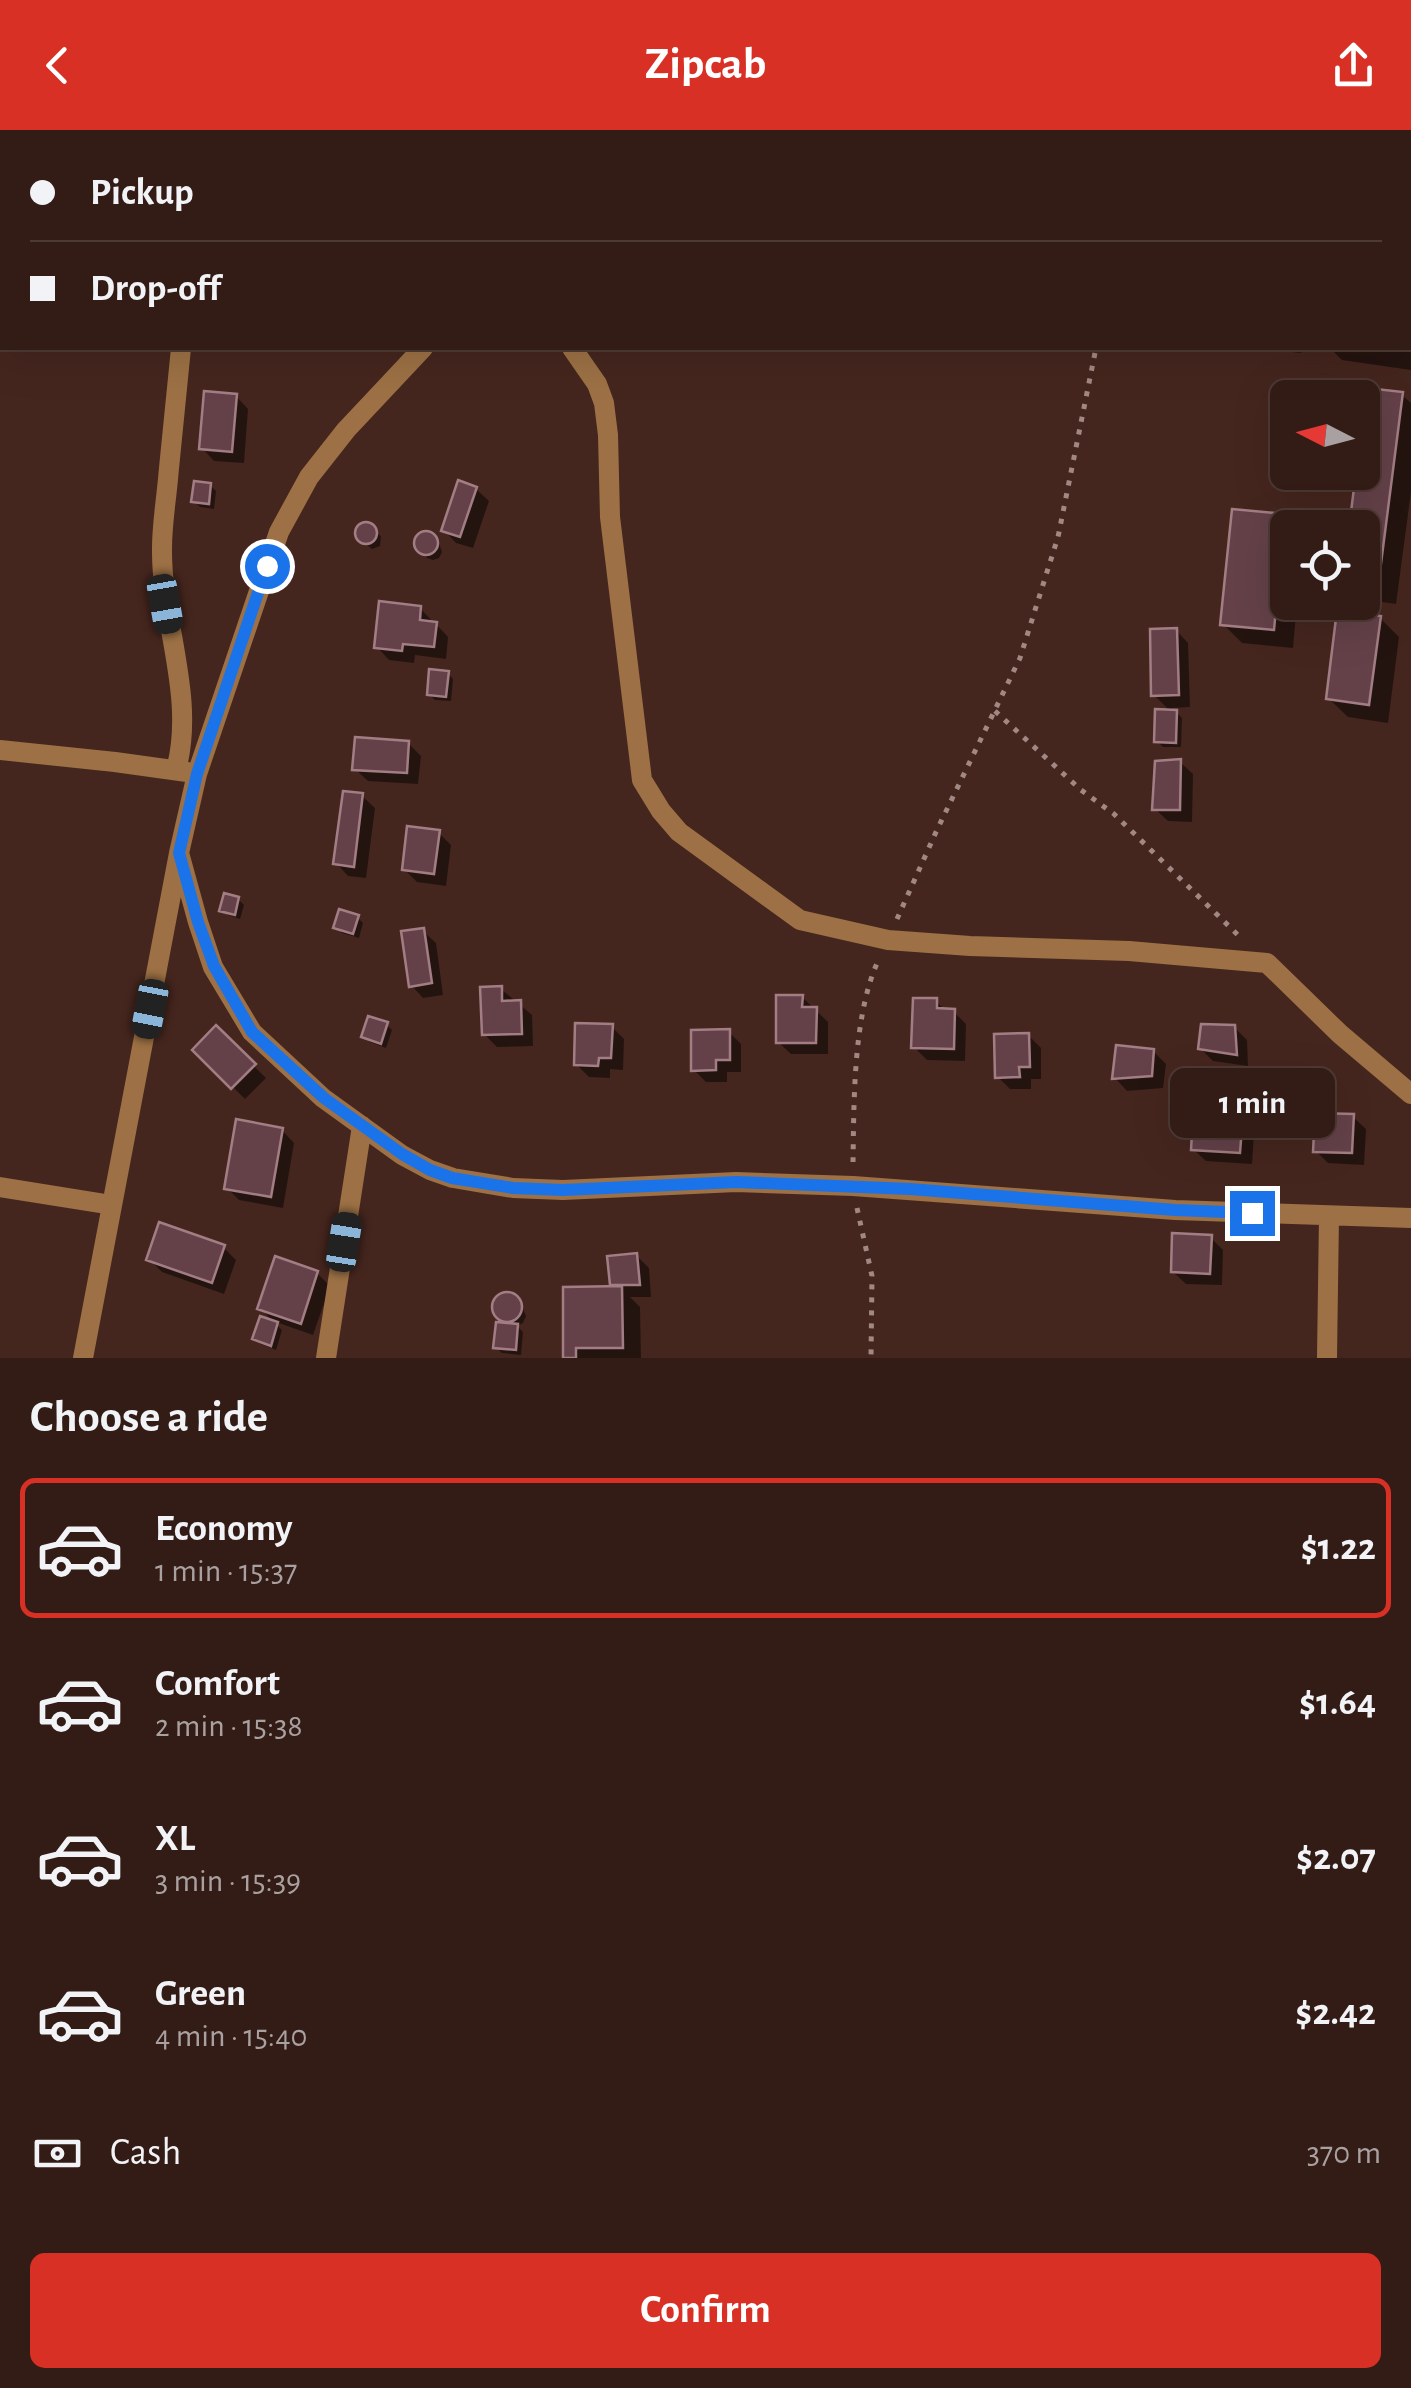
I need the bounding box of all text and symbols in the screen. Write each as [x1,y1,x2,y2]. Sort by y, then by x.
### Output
icon: back [30,38,85,93]
icon: share [1326,38,1381,93]
text: Zipcab [645,42,766,87]
text: Pickup [90,174,194,212]
text: Drop-off [90,270,221,308]
north arrow [1270,380,1380,490]
map controls [1270,380,1380,620]
button: locate [1270,510,1380,620]
route start [245,544,290,589]
car [145,572,185,636]
car [130,977,170,1041]
callout: 1 min [1170,1068,1334,1138]
text: 1 min [1219,1087,1286,1119]
route end [1230,1191,1275,1236]
car [324,1210,364,1274]
text: Choose a ride [30,1395,268,1440]
icon: car [35,1503,125,1593]
text: Economy [155,1510,293,1548]
text: $1.22 [1301,1529,1376,1567]
text: 1 min · 15:37 [155,1555,297,1587]
icon: car [35,1658,125,1748]
text: Comfort [155,1665,280,1703]
text: $1.64 [1299,1684,1376,1722]
text: 2 min · 15:38 [155,1710,303,1742]
icon: car [35,1813,125,1903]
text: XL [155,1820,195,1858]
text: $2.07 [1296,1839,1376,1877]
text: 3 min · 15:39 [155,1865,301,1897]
icon: car [35,1968,125,2058]
text: Green [155,1975,246,2013]
text: $2.42 [1295,1994,1376,2032]
text: 4 min · 15:40 [155,2020,307,2052]
icon: cash [30,2126,85,2181]
text: Cash [110,2134,181,2172]
text: 370 m [1307,2137,1381,2169]
button: Confirm [30,2253,1381,2368]

